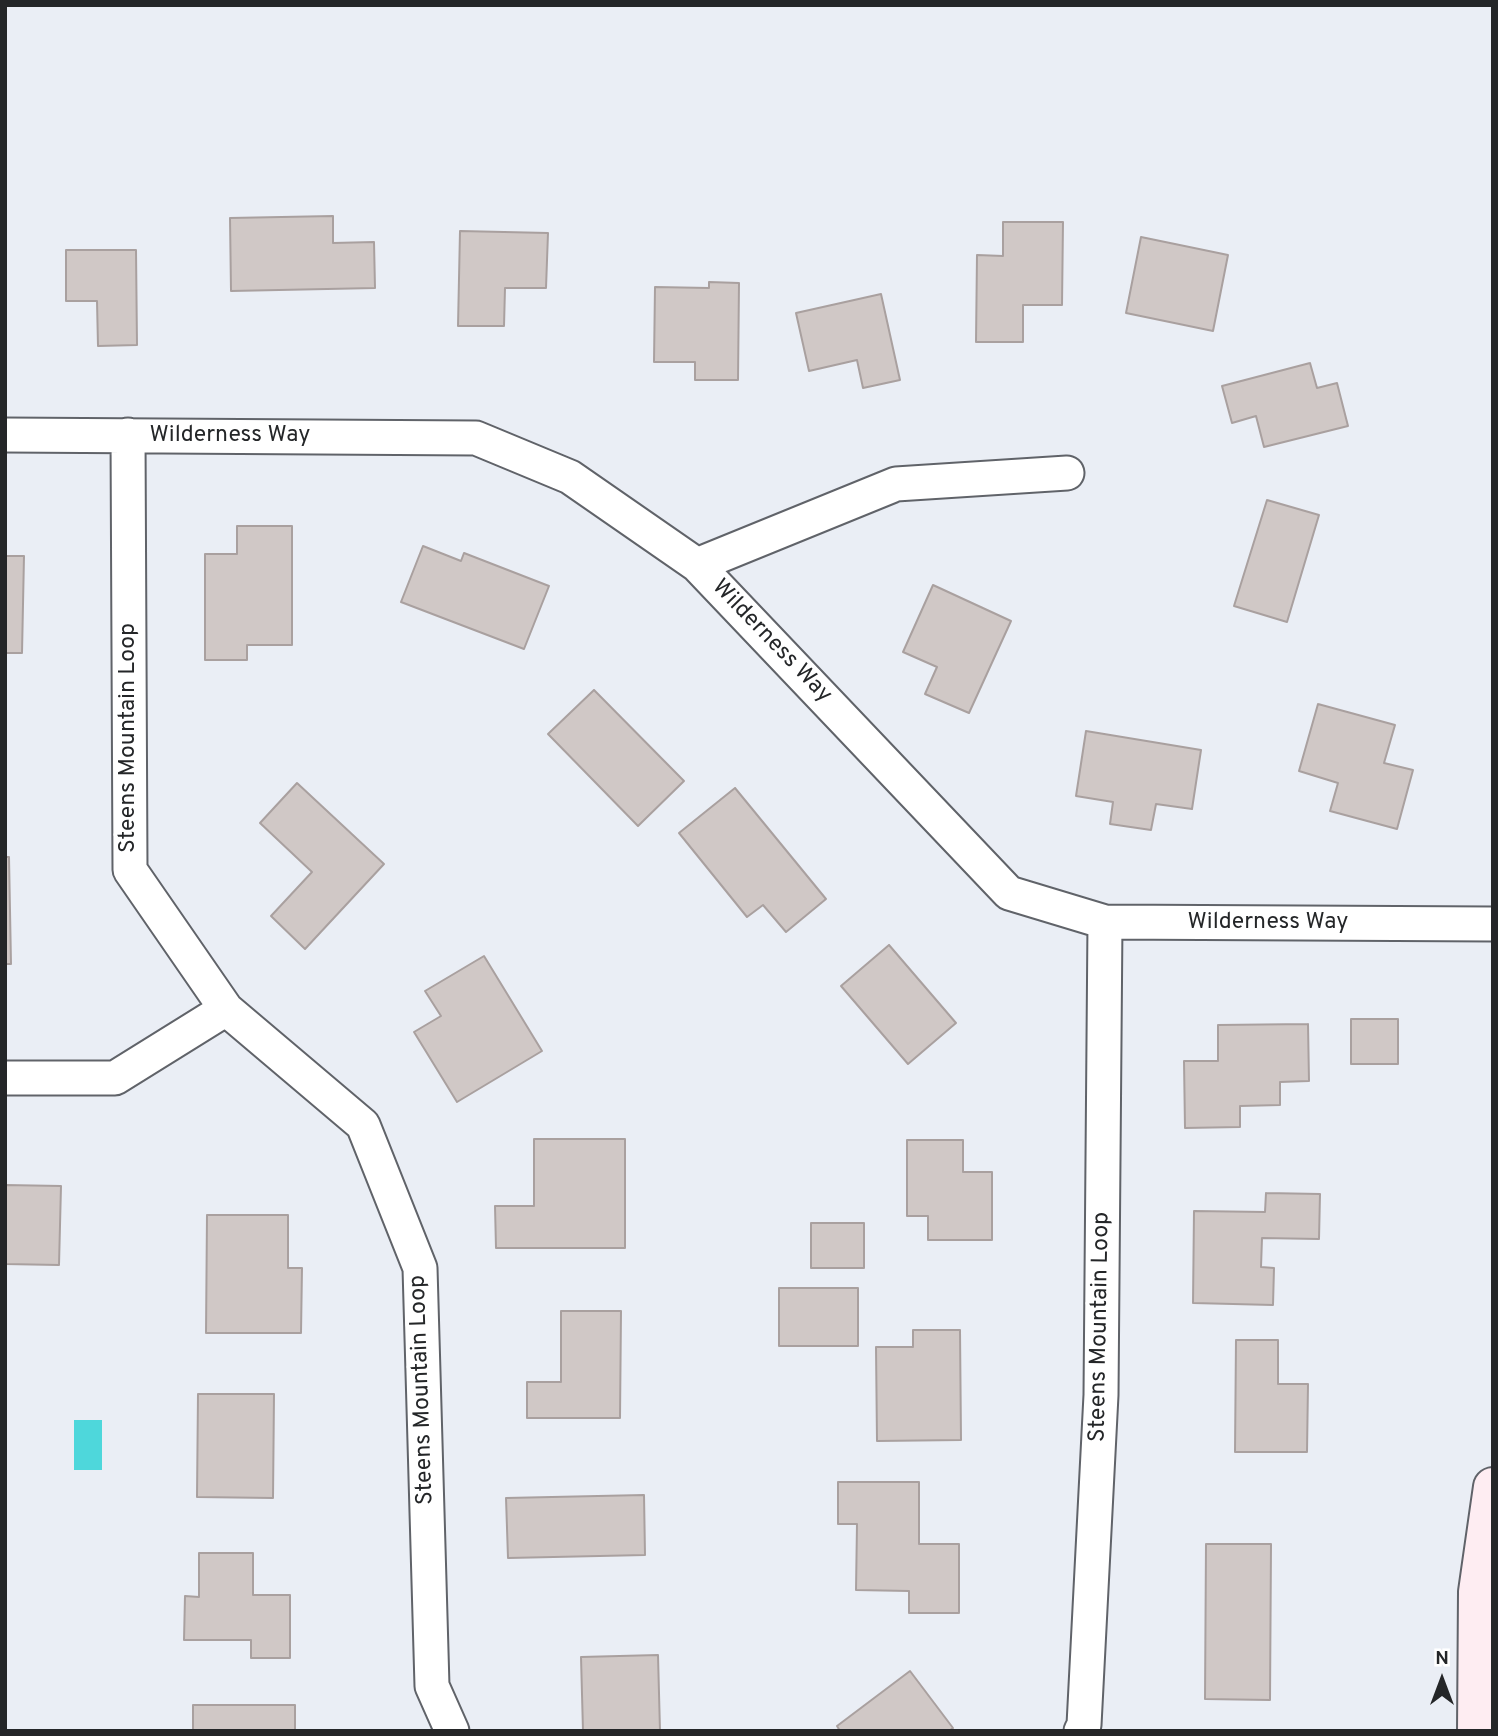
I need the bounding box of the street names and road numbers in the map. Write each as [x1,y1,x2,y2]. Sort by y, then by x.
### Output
street label: Wilderness Way [150,422,310,450]
street label: Wilderness Way [705,575,837,709]
street label: Steens Mountain Loop [115,623,143,853]
street label: Wilderness Way [1188,909,1348,937]
street label: Steens Mountain Loop [1085,1212,1117,1442]
street label: Steens Mountain Loop [405,1275,441,1505]

